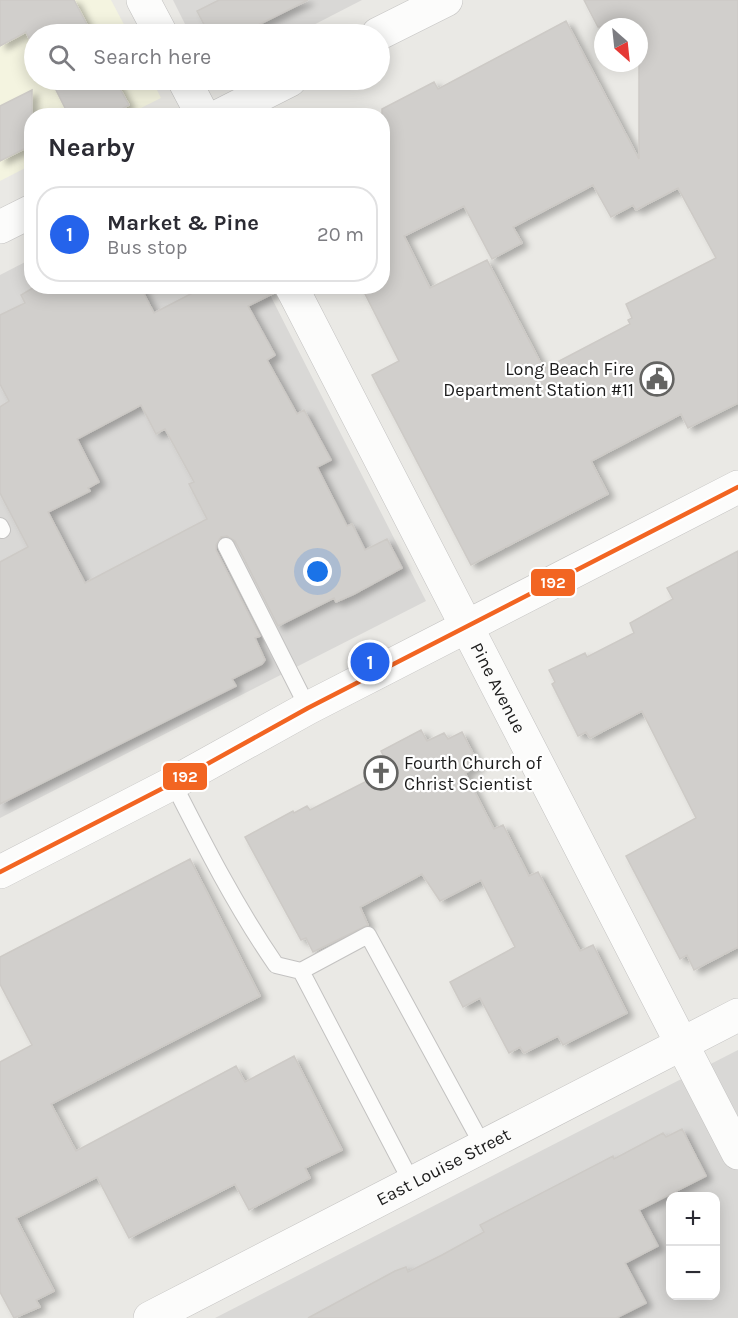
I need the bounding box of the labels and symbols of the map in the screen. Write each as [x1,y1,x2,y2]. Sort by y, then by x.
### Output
north arrow [594,18,648,72]
place label: Long Beach Fire Department Station #11 [443,358,634,401]
public building icon: Long Beach Fire Department Station #11 [639,361,675,397]
your location [303,557,332,586]
line badge: 192 [530,568,576,597]
text: 192 [540,573,566,592]
street label: Pine Avenue [466,639,531,737]
pin: 1 [350,640,389,684]
place label: Fourth Church of Christ Scientist [404,752,543,795]
church icon: Fourth Church of Christ Scientist [363,755,399,791]
line badge: 192 [162,762,208,791]
text: 192 [172,767,198,786]
street label: East Louise Street [373,1123,514,1210]

